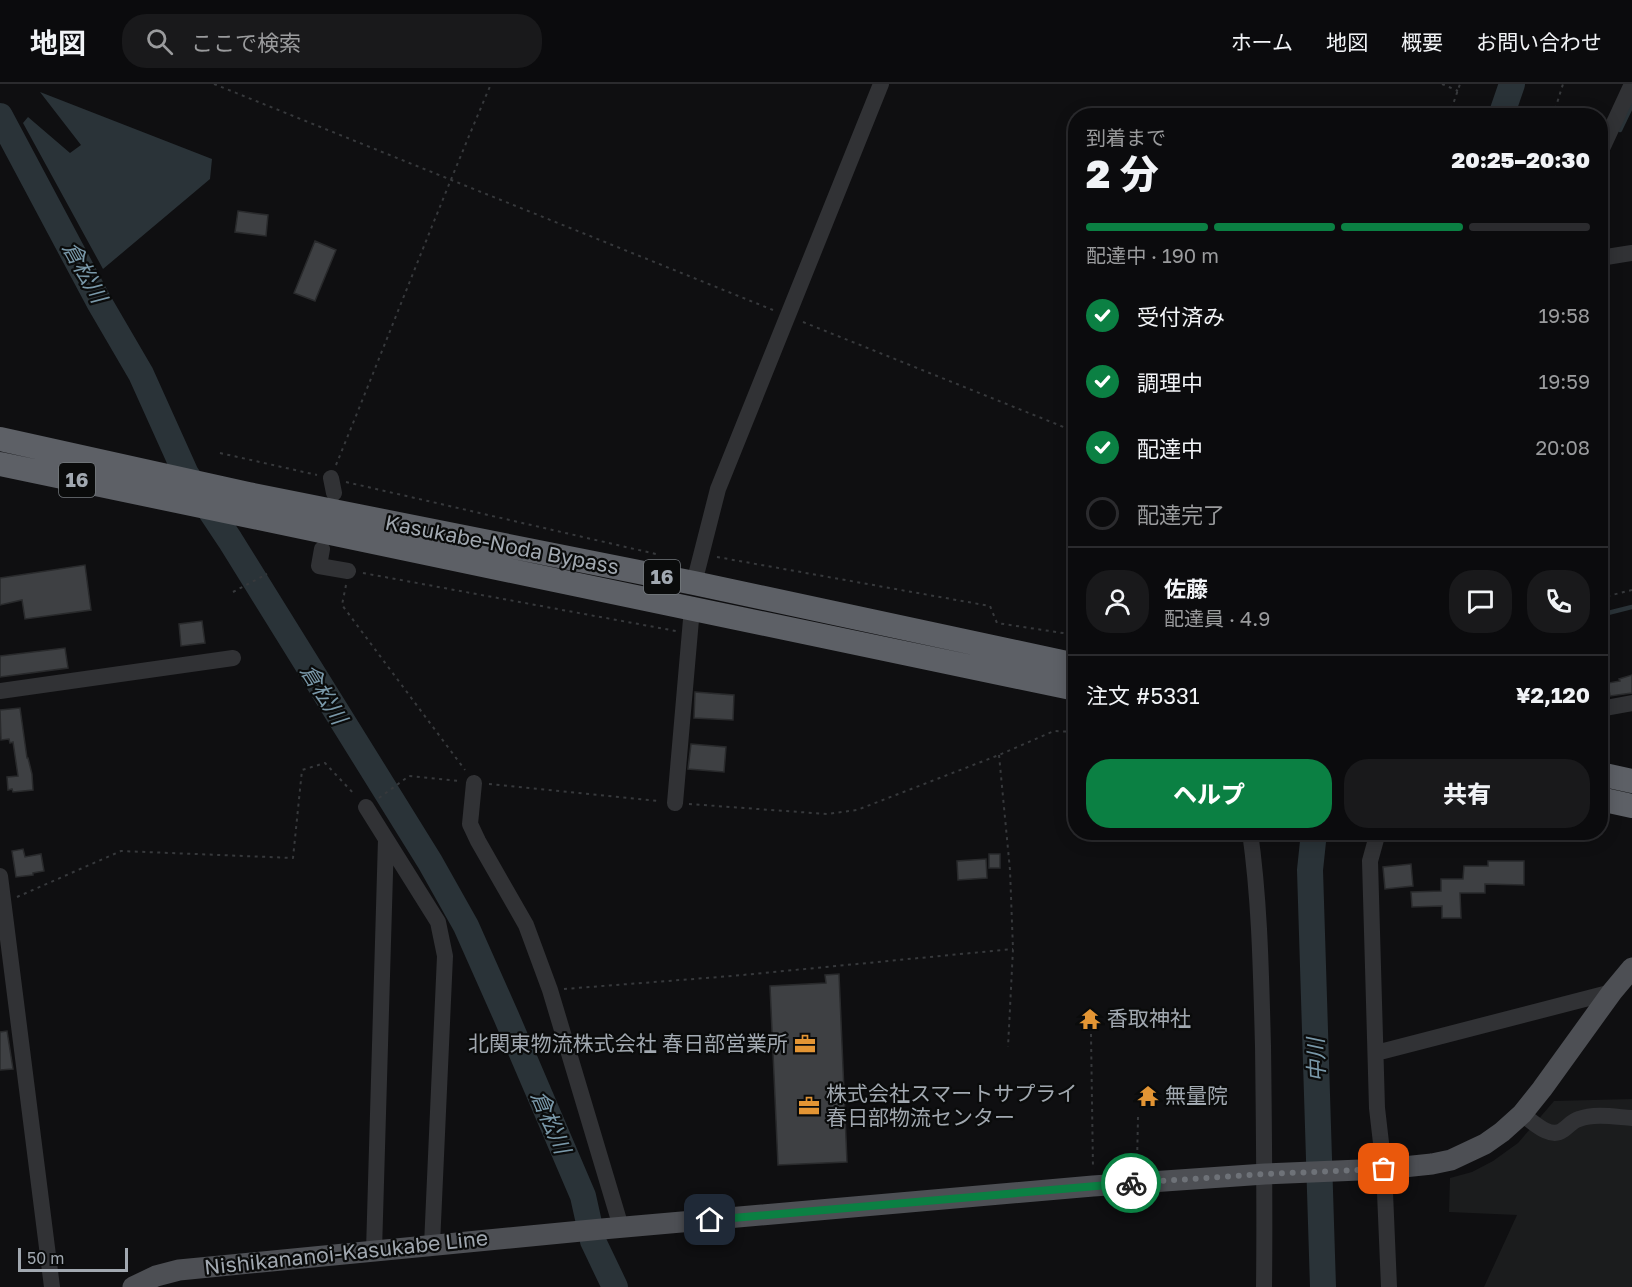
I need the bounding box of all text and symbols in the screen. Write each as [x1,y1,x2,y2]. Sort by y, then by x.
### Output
search box [122,14,542,68]
icon: search [143,25,176,58]
text: 地図 [30,26,86,59]
text: ここで検索 [191,29,301,56]
text: ホーム [1231,29,1293,55]
text: 地図 [1326,29,1368,55]
text: 概要 [1401,29,1443,55]
text: お問い合わせ [1476,29,1602,55]
text: 到着まで [1086,125,1166,149]
text: 20:25–20:30 [1452,146,1590,173]
text: 2 分 [1086,150,1159,197]
water label: 倉松川 [58,236,114,309]
text: 配達中 · 190 m [1086,243,1219,267]
icon: check [1086,299,1119,332]
text: 受付済み [1137,303,1225,330]
text: 19:58 [1538,303,1590,327]
icon: check [1086,365,1119,398]
text: 調理中 [1137,369,1203,396]
text: 19:59 [1539,369,1590,393]
icon: check [1086,431,1119,464]
text: 配達中 [1137,435,1203,462]
text: 20:08 [1535,435,1590,459]
road number: 16 [59,463,95,497]
text: 配達完了 [1137,501,1225,528]
street label: Kasukabe-Noda Bypass [383,509,621,579]
road number: 16 [644,560,680,594]
button: person [1086,570,1149,633]
button: chat [1449,570,1512,633]
button: phone [1527,570,1590,633]
text: 佐藤 [1164,575,1208,602]
text: 配達員 · 4.9 [1164,606,1270,630]
water label: 倉松川 [295,659,354,731]
text: ¥2,120 [1516,681,1590,708]
text: 注文 #5331 [1086,682,1200,709]
button: ヘルプ [1086,759,1332,828]
button: 共有 [1344,759,1590,828]
place label: 香取神社 [1107,1005,1191,1031]
temple icon: 香取神社 [1078,1007,1102,1031]
place label: 北関東物流株式会社 春日部営業所 [468,1030,788,1056]
office icon: 北関東物流株式会社 春日部営業所 [793,1032,817,1056]
water label: 中川 [1301,1036,1330,1082]
place label: 株式会社スマートサプライ 春日部物流センター [826,1080,1077,1130]
place label: 無量院 [1165,1082,1228,1108]
temple icon: 無量院 [1136,1084,1160,1108]
water label: 倉松川 [526,1086,578,1159]
office icon: 株式会社スマートサプライ 春日部物流センター [797,1094,821,1118]
pin [1358,1143,1409,1194]
icon: bag [1367,1152,1400,1185]
courier [1101,1153,1161,1213]
icon: bike [1115,1167,1148,1200]
pin [684,1194,735,1245]
icon: home [693,1203,726,1236]
street label: Nishikananoi-Kasukabe Line [203,1224,489,1280]
scale bar [18,1245,128,1272]
text: 50 m [27,1248,64,1268]

